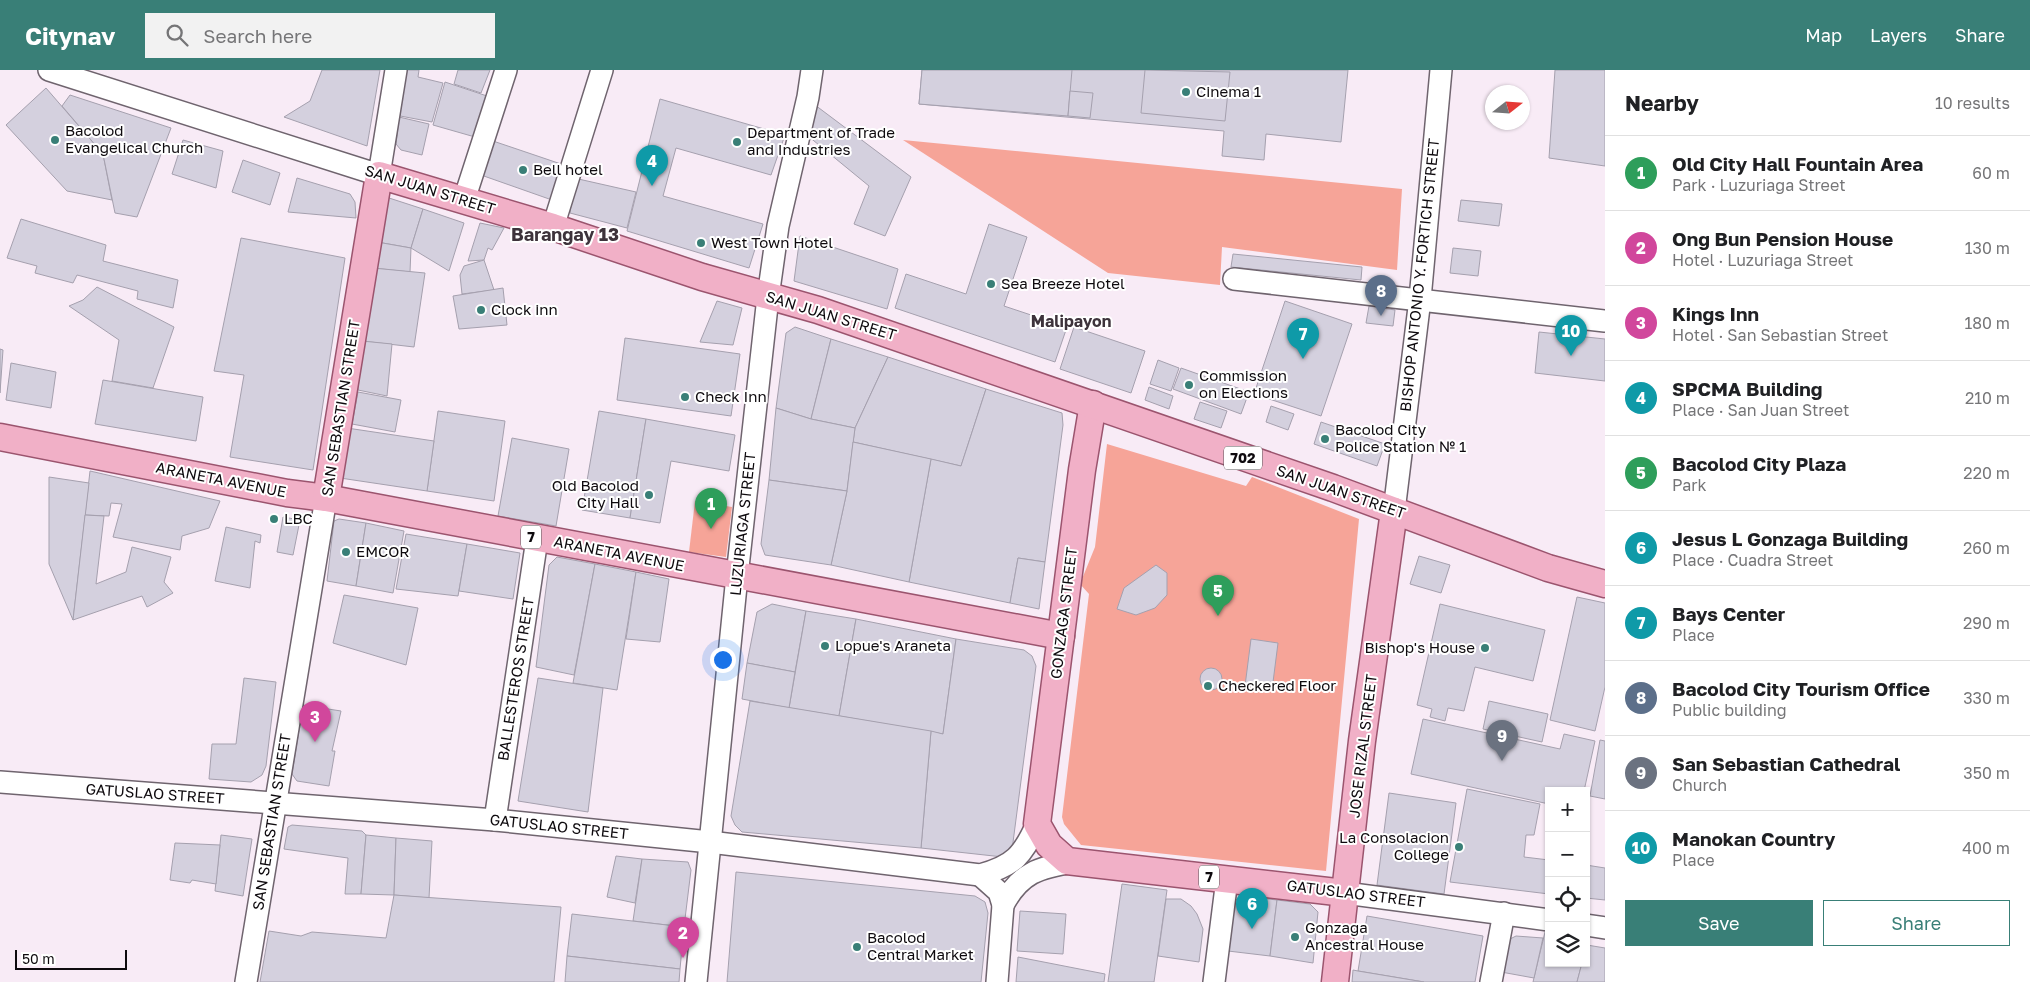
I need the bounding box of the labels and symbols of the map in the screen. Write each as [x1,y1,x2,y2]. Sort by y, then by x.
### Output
place label: Cinema 1 [1196,82,1261,100]
north arrow [1485,85,1530,130]
marker: Cinema 1 [1180,86,1192,98]
place label: Bacolod Evangelical Church [65,121,203,156]
place label: Department of Trade and Industries [747,123,895,158]
marker: Bacolod Evangelical Church [49,134,61,146]
marker: Department of Trade and Industries [731,136,743,148]
street label: BISHOP ANTONIO Y. FORTICH STREET [1396,137,1442,412]
pin: 4 [636,145,668,186]
place label: Bell hotel [533,160,603,178]
street label: SAN JUAN STREET [363,161,498,217]
marker: Bell hotel [517,164,529,176]
district label: Barangay 13 [511,223,619,245]
place label: West Town Hotel [711,233,833,251]
marker: West Town Hotel [695,237,707,249]
place label: Sea Breeze Hotel [1001,274,1125,292]
pin: 8 [1365,275,1397,316]
marker: Sea Breeze Hotel [985,278,997,290]
street label: SAN JUAN STREET [764,287,899,343]
place label: Clock inn [491,300,558,318]
marker: Clock inn [475,304,487,316]
district label: Malipayon [1031,311,1111,331]
pin: 10 [1555,315,1587,356]
street label: SAN SEBASTIAN STREET [317,318,363,497]
pin: 7 [1287,318,1319,359]
place label: Commission on Elections [1199,366,1288,401]
marker: Commission on Elections [1183,379,1195,391]
place label: Check Inn [695,387,767,405]
marker: Check Inn [679,391,691,403]
place label: Bacolod City Police Station № 1 [1335,420,1466,455]
marker: Bacolod City Police Station № 1 [1319,433,1331,445]
road number: 702 [1224,446,1262,469]
street label: LUZURIAGA STREET [726,451,759,597]
street label: ARANETA AVENUE [155,458,288,500]
street label: SAN JUAN STREET [1274,461,1408,522]
place label: Old Bacolod City Hall [552,476,639,511]
pin: 1 [695,488,727,529]
marker: Old Bacolod City Hall [643,489,655,501]
place label: LBC [284,509,313,527]
marker: LBC [268,513,280,525]
road number: 7 [521,526,541,548]
street label: ARANETA AVENUE [553,532,686,574]
place label: EMCOR [356,542,410,560]
marker: EMCOR [340,546,352,558]
street label: GONZAGA STREET [1046,546,1080,680]
pin: 5 [1202,575,1234,616]
street label: BALLESTEROS STREET [493,596,537,762]
place label: Lopue's Araneta [835,636,951,654]
place label: Bishop's House [1365,638,1475,656]
marker: Lopue's Araneta [819,640,831,652]
marker: Bishop's House [1479,642,1491,654]
your location [710,647,736,673]
street label: JOSE RIZAL STREET [1344,673,1380,819]
place label: Checkered Floor [1218,676,1336,694]
marker: Checkered Floor [1202,680,1214,692]
pin: 3 [299,701,331,742]
pin: 9 [1486,720,1518,761]
street label: SAN SEBASTIAN STREET [248,732,294,911]
street label: GATUSLAO STREET [85,779,225,807]
street label: GATUSLAO STREET [489,810,629,842]
place label: La Consolacion College [1339,828,1449,863]
marker: La Consolacion College [1453,841,1465,853]
road number: 7 [1199,866,1219,889]
street label: GATUSLAO STREET [1286,876,1426,910]
pin: 6 [1236,888,1268,929]
pin: 2 [667,917,699,958]
place label: Gonzaga Ancestral House [1305,918,1424,953]
place label: Bacolod Central Market [867,928,974,963]
marker: Gonzaga Ancestral House [1289,931,1301,943]
marker: Bacolod Central Market [851,941,863,953]
scale bar [15,947,128,970]

